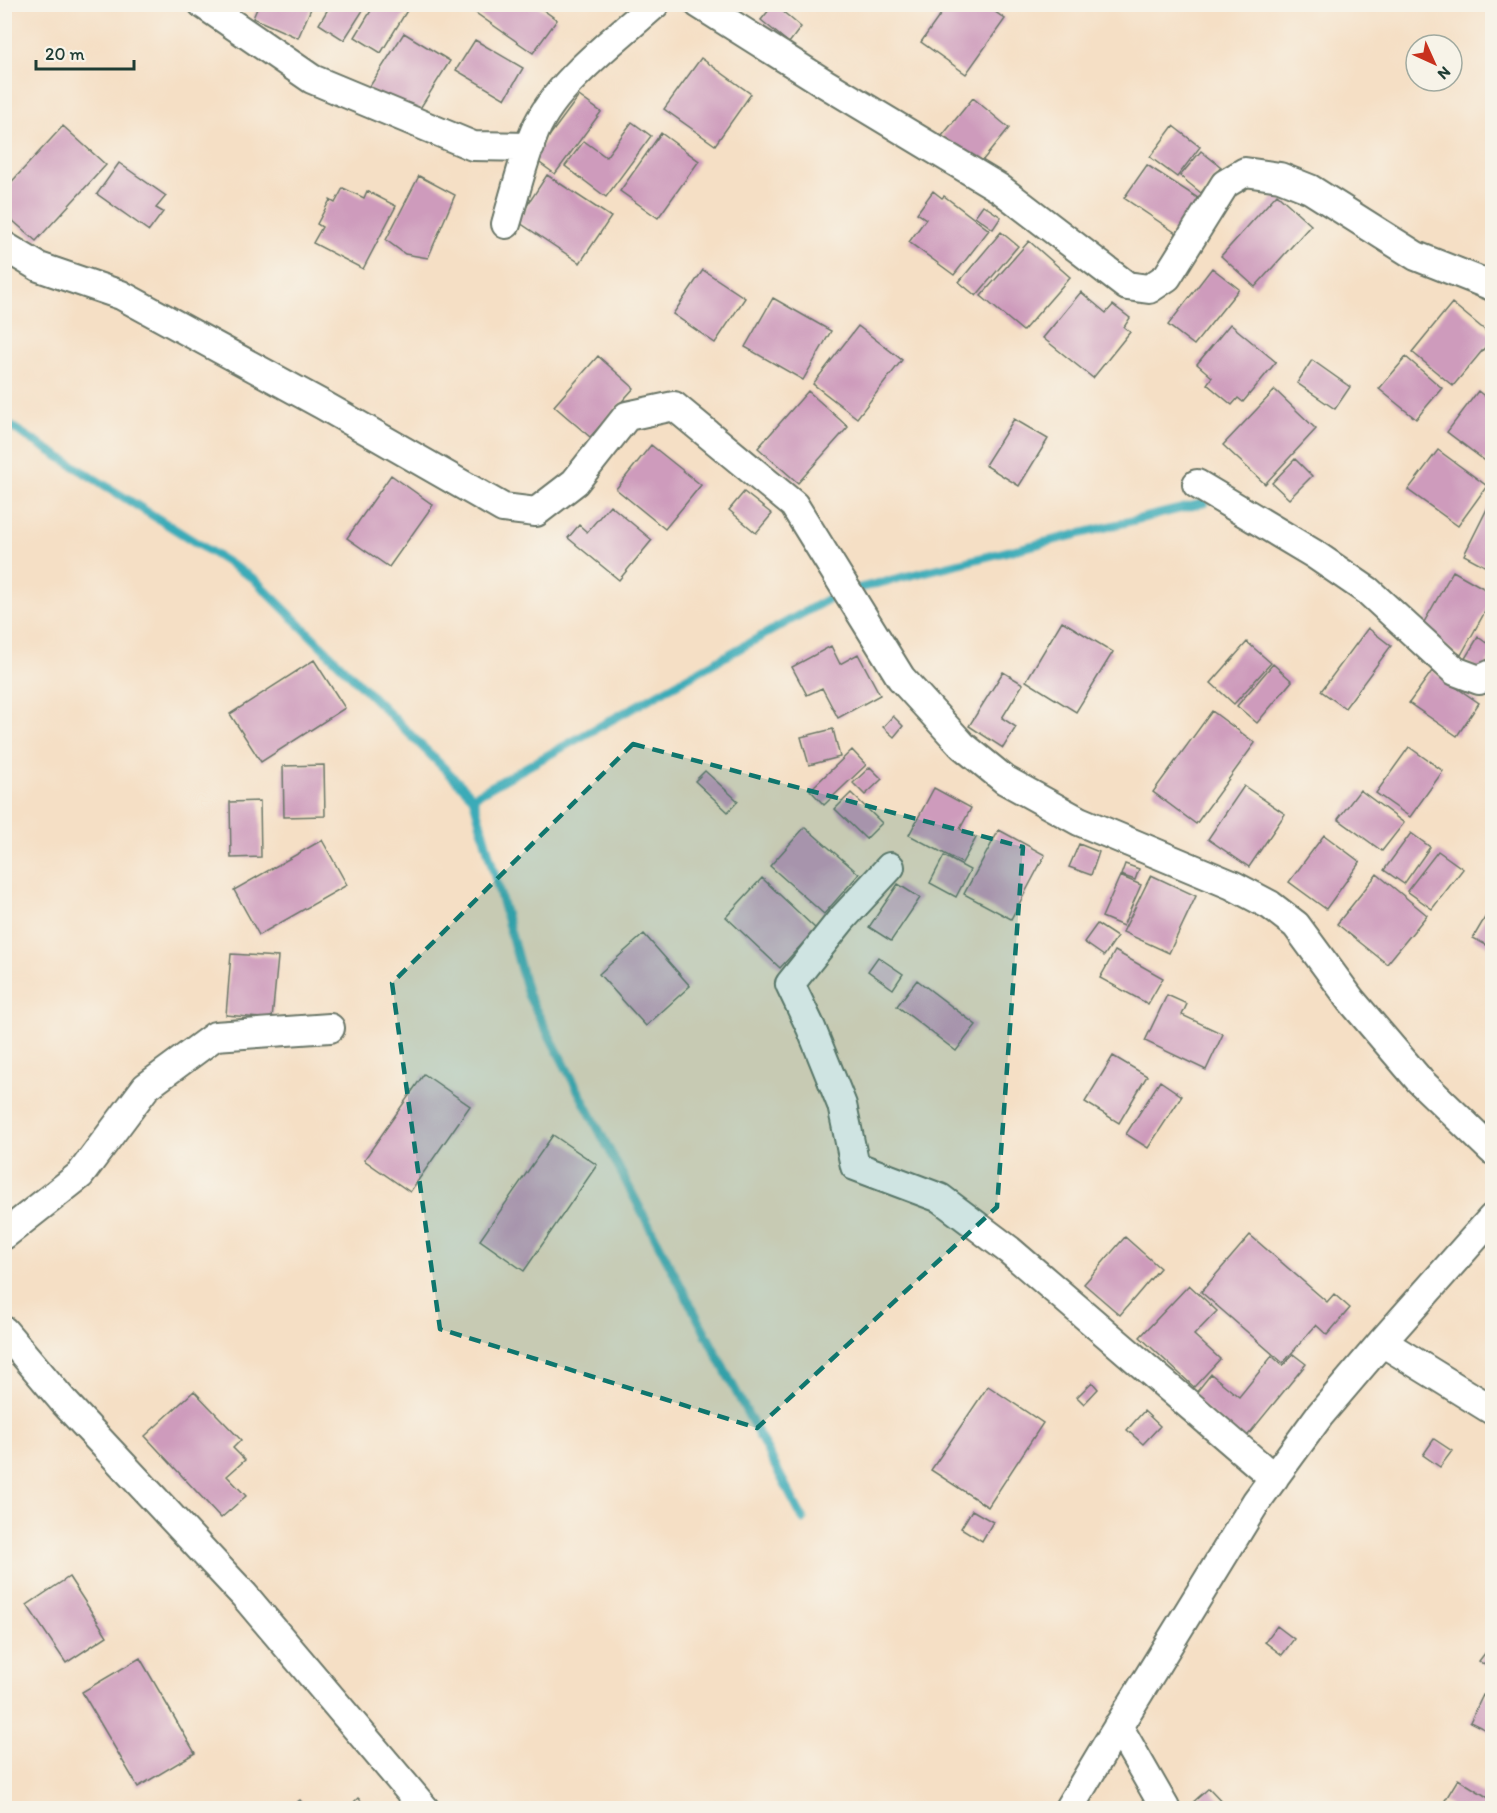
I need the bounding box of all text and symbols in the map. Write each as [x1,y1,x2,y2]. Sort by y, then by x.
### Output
scale bar [36,33,134,71]
north arrow [1404,33,1464,93]
text: 20 m [45,43,85,65]
text: N [1434,63,1455,84]

